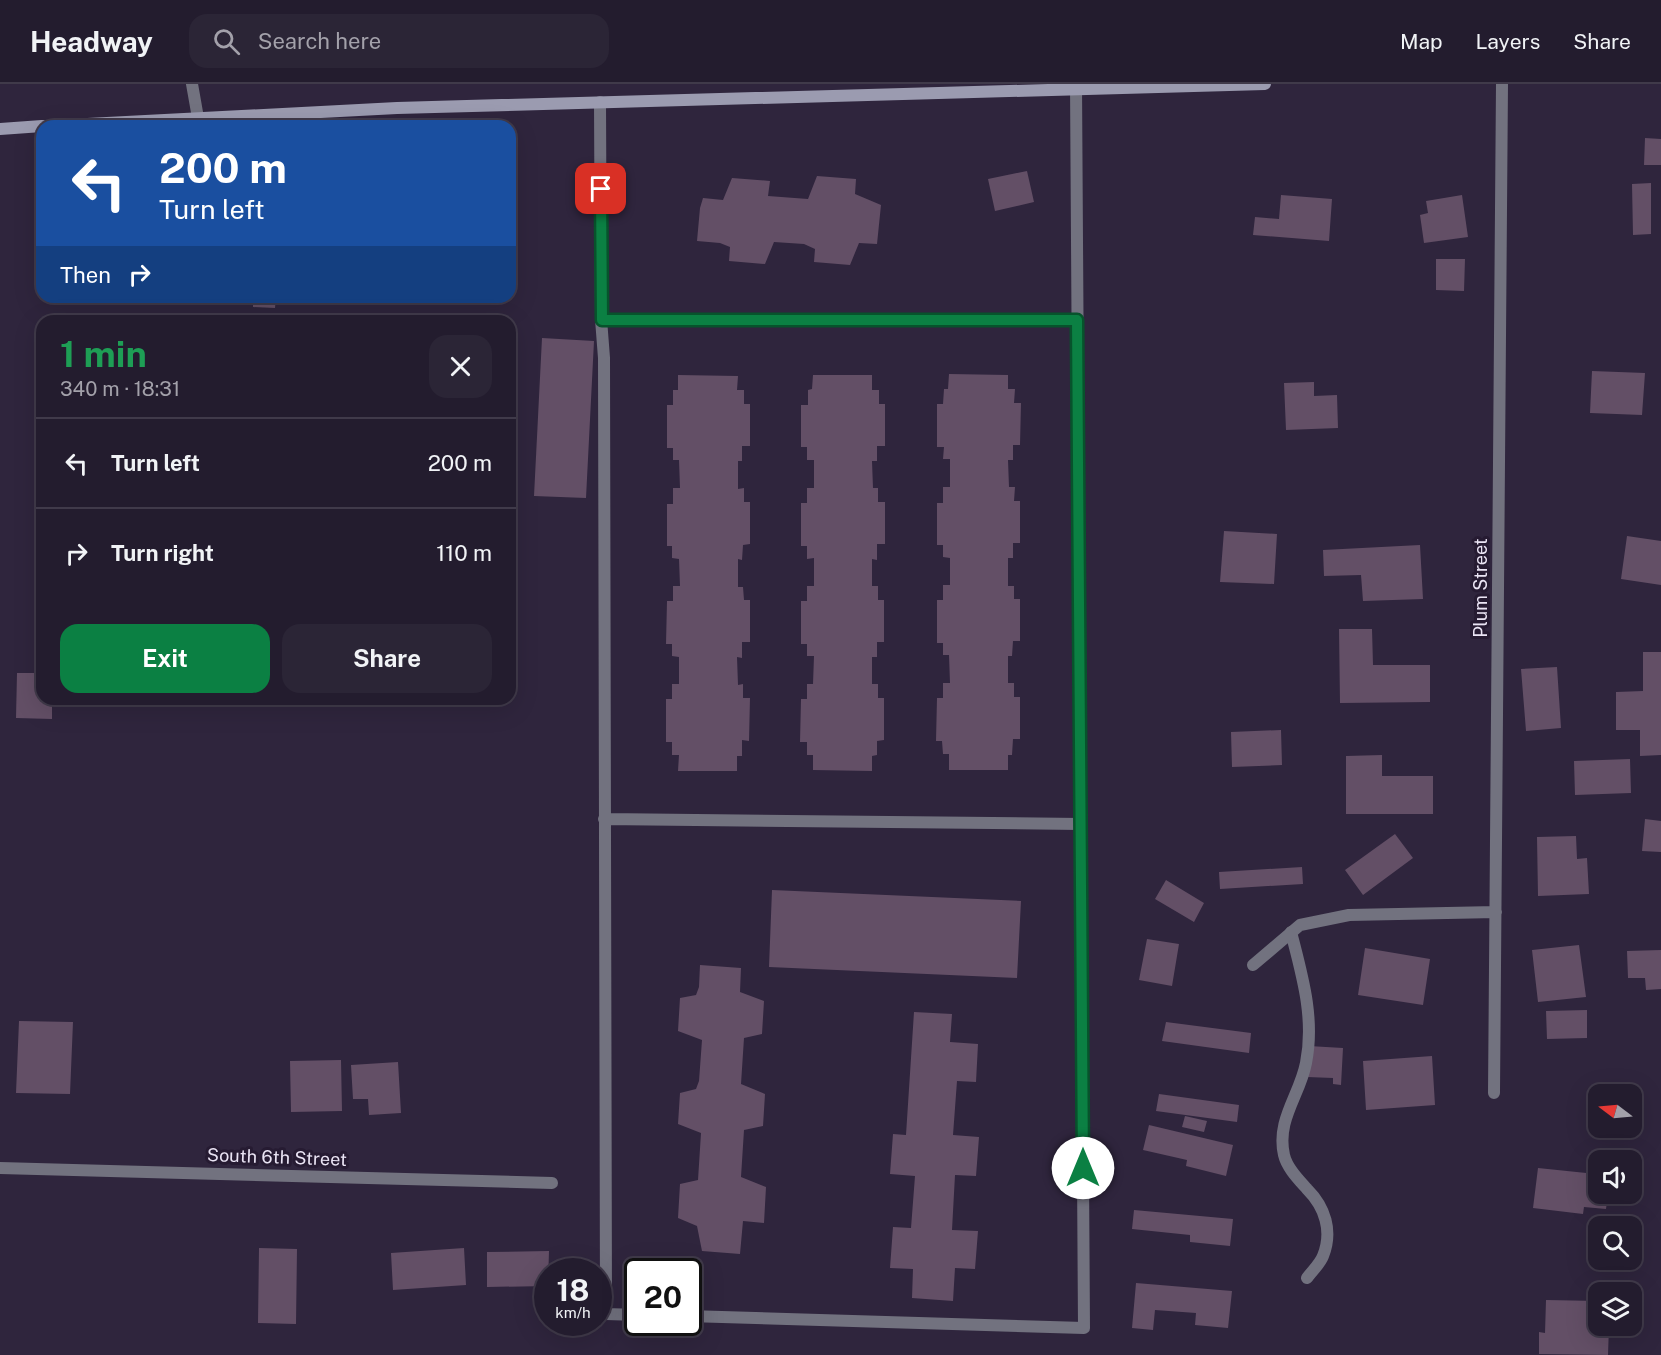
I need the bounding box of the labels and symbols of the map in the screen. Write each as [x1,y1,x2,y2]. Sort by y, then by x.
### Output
pin [575,163,626,214]
street label: Plum Street [1470,538,1491,638]
north arrow [1588,1084,1642,1138]
position arrow [1051,1136,1115,1200]
street label: South 6th Street [207,1144,347,1170]
speed limit sign: 20 [624,1258,702,1336]

